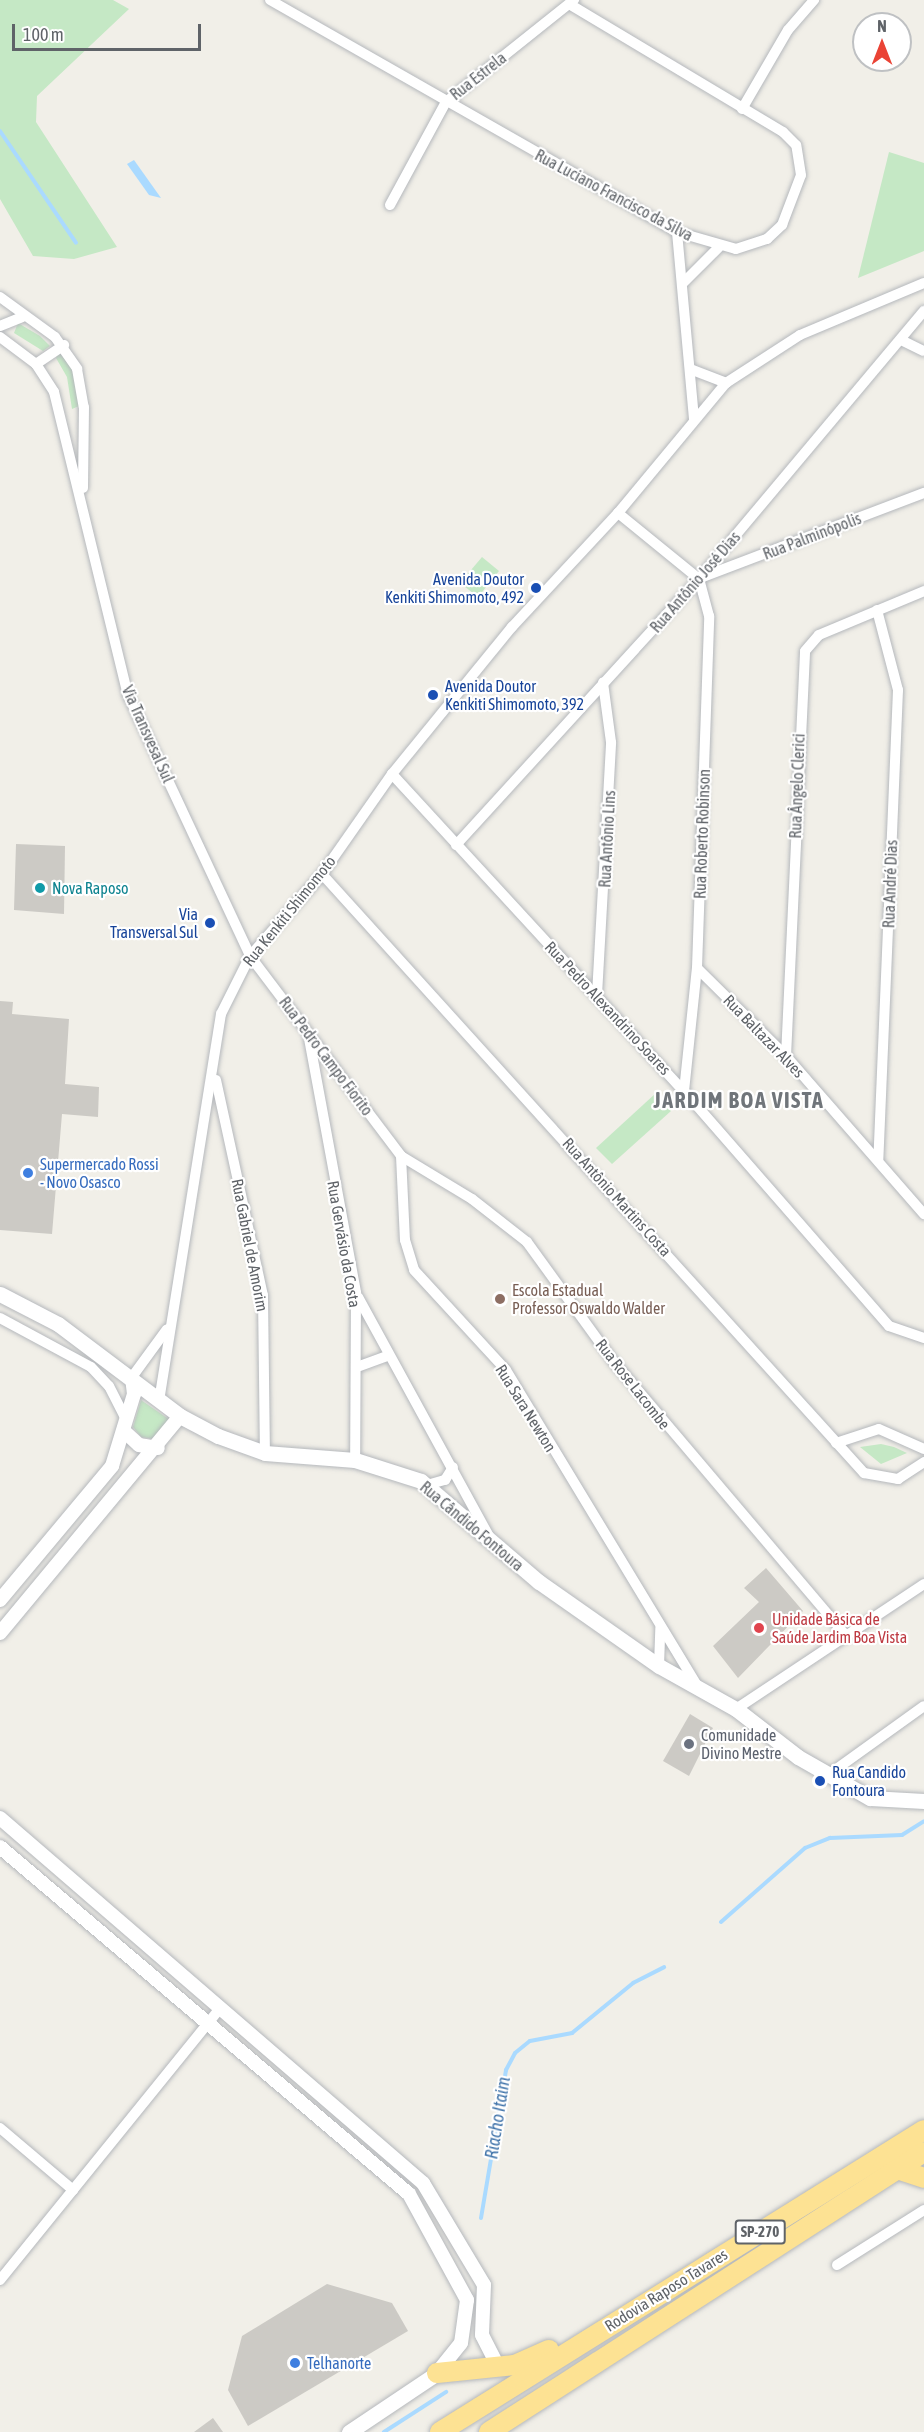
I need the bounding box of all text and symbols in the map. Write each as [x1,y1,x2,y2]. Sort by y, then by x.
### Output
scale bar [15,12,204,50]
north arrow [852,12,912,72]
text: N [877,17,887,35]
text: 100 m [23,24,64,45]
street label: Rua Estrela [446,48,510,104]
street label: Rua Luciano Francisco da Silva [532,145,696,245]
street label: Rua Palminópolis [760,508,864,564]
street label: Rua Antônio José Dias [646,528,744,636]
place label: Avenida Doutor Kenkiti Shimomoto, 492 [385,569,524,607]
marker: Avenida Doutor Kenkiti Shimomoto, 492 [529,581,543,595]
place label: Avenida Doutor Kenkiti Shimomoto, 392 [445,676,584,714]
street label: Via Transvesal Sul [118,682,178,786]
marker: Avenida Doutor Kenkiti Shimomoto, 392 [426,688,440,702]
street label: Rua Ângelo Clerici [786,733,808,839]
street label: Rua Roberto Robinson [690,769,714,899]
street label: Rua Antônio Lins [595,790,619,888]
street label: Rua André Dias [879,839,901,929]
street label: Rua Kenkiti Shimomoto [238,852,340,970]
place label: Nova Raposo [52,878,129,898]
marker: Nova Raposo [33,881,47,895]
place label: Via Transversal Sul [110,904,198,942]
marker: Via Transversal Sul [203,916,217,930]
street label: Rua Pedro Alexandrino Soares [541,937,675,1079]
street label: Rua Baltazar Alves [720,990,808,1082]
street label: Rua Pedro Campo Fiorito [275,993,377,1119]
district label: JARDIM BOA VISTA [654,1088,824,1114]
street label: Rua Antônio Martins Costa [559,1134,675,1260]
place label: Supermercado Rossi - Novo Osasco [40,1154,159,1192]
marker: Supermercado Rossi - Novo Osasco [21,1166,35,1180]
street label: Rua Gabriel de Amorim [228,1177,272,1313]
street label: Rua Gervásio da Costa [323,1179,365,1309]
place label: Escola Estadual Professor Oswaldo Walder [512,1280,665,1318]
marker: Escola Estadual Professor Oswaldo Walder [493,1292,507,1306]
street label: Rua Rose Lacombe [592,1335,674,1433]
street label: Rua Sara Newton [492,1361,560,1455]
street label: Rua Cândido Fontoura [416,1477,528,1575]
place label: Unidade Básica de Saúde Jardim Boa Vista [772,1609,907,1647]
marker: Unidade Básica de Saúde Jardim Boa Vista [750,1619,768,1637]
place label: Comunidade Divino Mestre [701,1725,782,1763]
marker: Comunidade Divino Mestre [682,1737,696,1751]
place label: Rua Candido Fontoura [832,1762,906,1800]
marker: Rua Candido Fontoura [813,1774,827,1788]
water label: Riacho Itaim [481,2075,515,2161]
road number: SP-270 [734,2220,786,2244]
street label: Rodovia Raposo Tavares [601,2244,731,2336]
place label: Telhanorte [307,2353,371,2373]
marker: Telhanorte [288,2356,302,2370]

